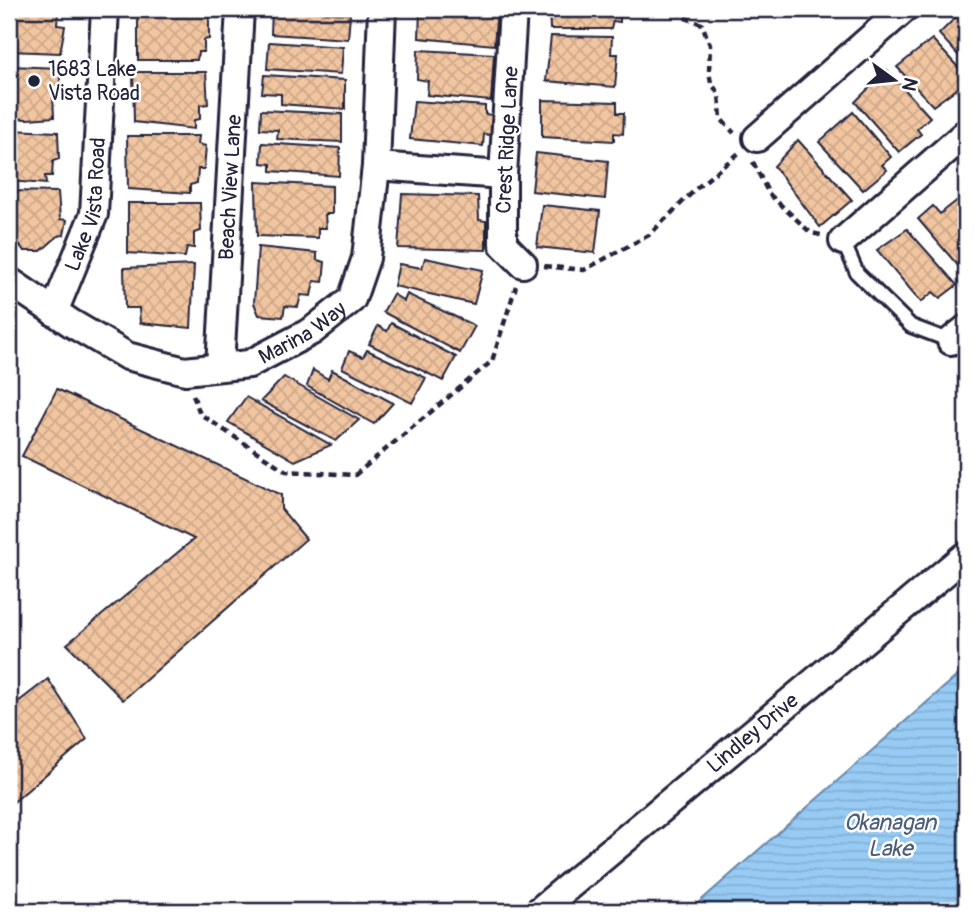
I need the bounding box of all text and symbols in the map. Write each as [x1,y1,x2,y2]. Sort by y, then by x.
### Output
north arrow [860,46,930,116]
place label: 1683 Lake Vista Road [48,56,140,107]
street label: Crest Ridge Lane [490,65,525,214]
marker: 1683 Lake Vista Road [26,73,42,89]
text: N [896,75,923,94]
street label: Beach View Lane [213,113,248,261]
street label: Lake Vista Road [59,137,112,275]
street label: Marina Way [254,296,352,371]
street label: Lindley Drive [701,687,805,779]
water label: Okanagan Lake [844,808,937,863]

